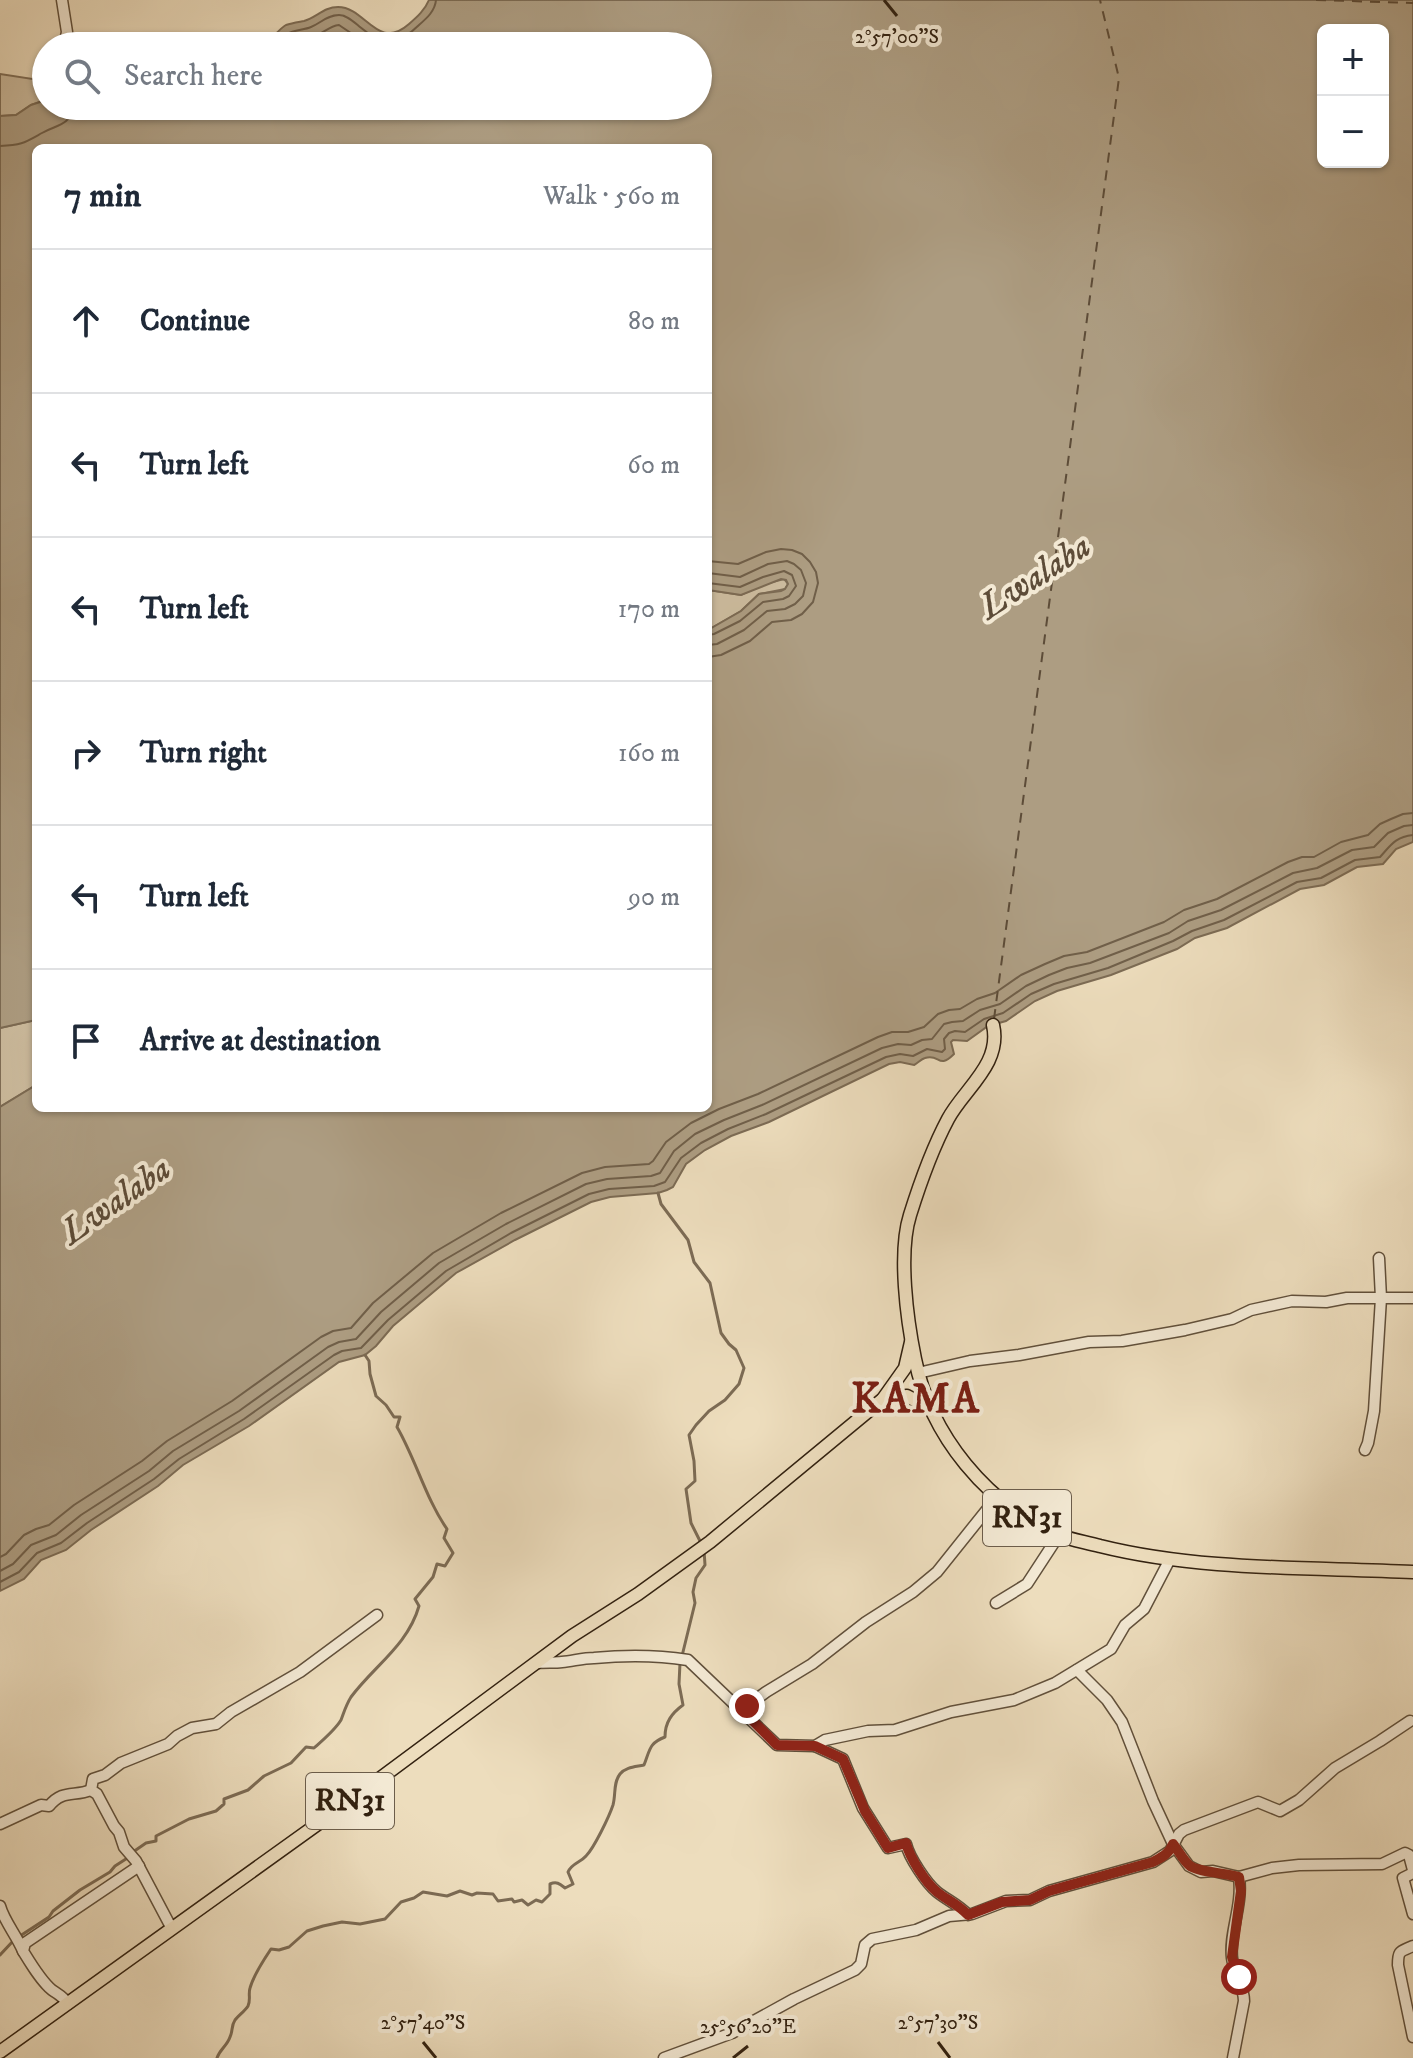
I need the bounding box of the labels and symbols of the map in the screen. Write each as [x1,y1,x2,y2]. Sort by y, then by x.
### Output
text: 2°57'00"S [855,25,939,50]
water label: Lwalaba [969,524,1100,631]
water label: Lwalaba [50,1147,180,1256]
district label: KAMA [851,1374,981,1426]
road number: RN31 [983,1490,1071,1546]
route end [729,1688,765,1724]
road number: RN31 [306,1773,394,1829]
route start [1221,1959,1257,1995]
text: 2°57'40"S [381,2011,465,2036]
text: 2°57'30"S [898,2011,978,2036]
text: 25°56'20"E [700,2015,796,2040]

